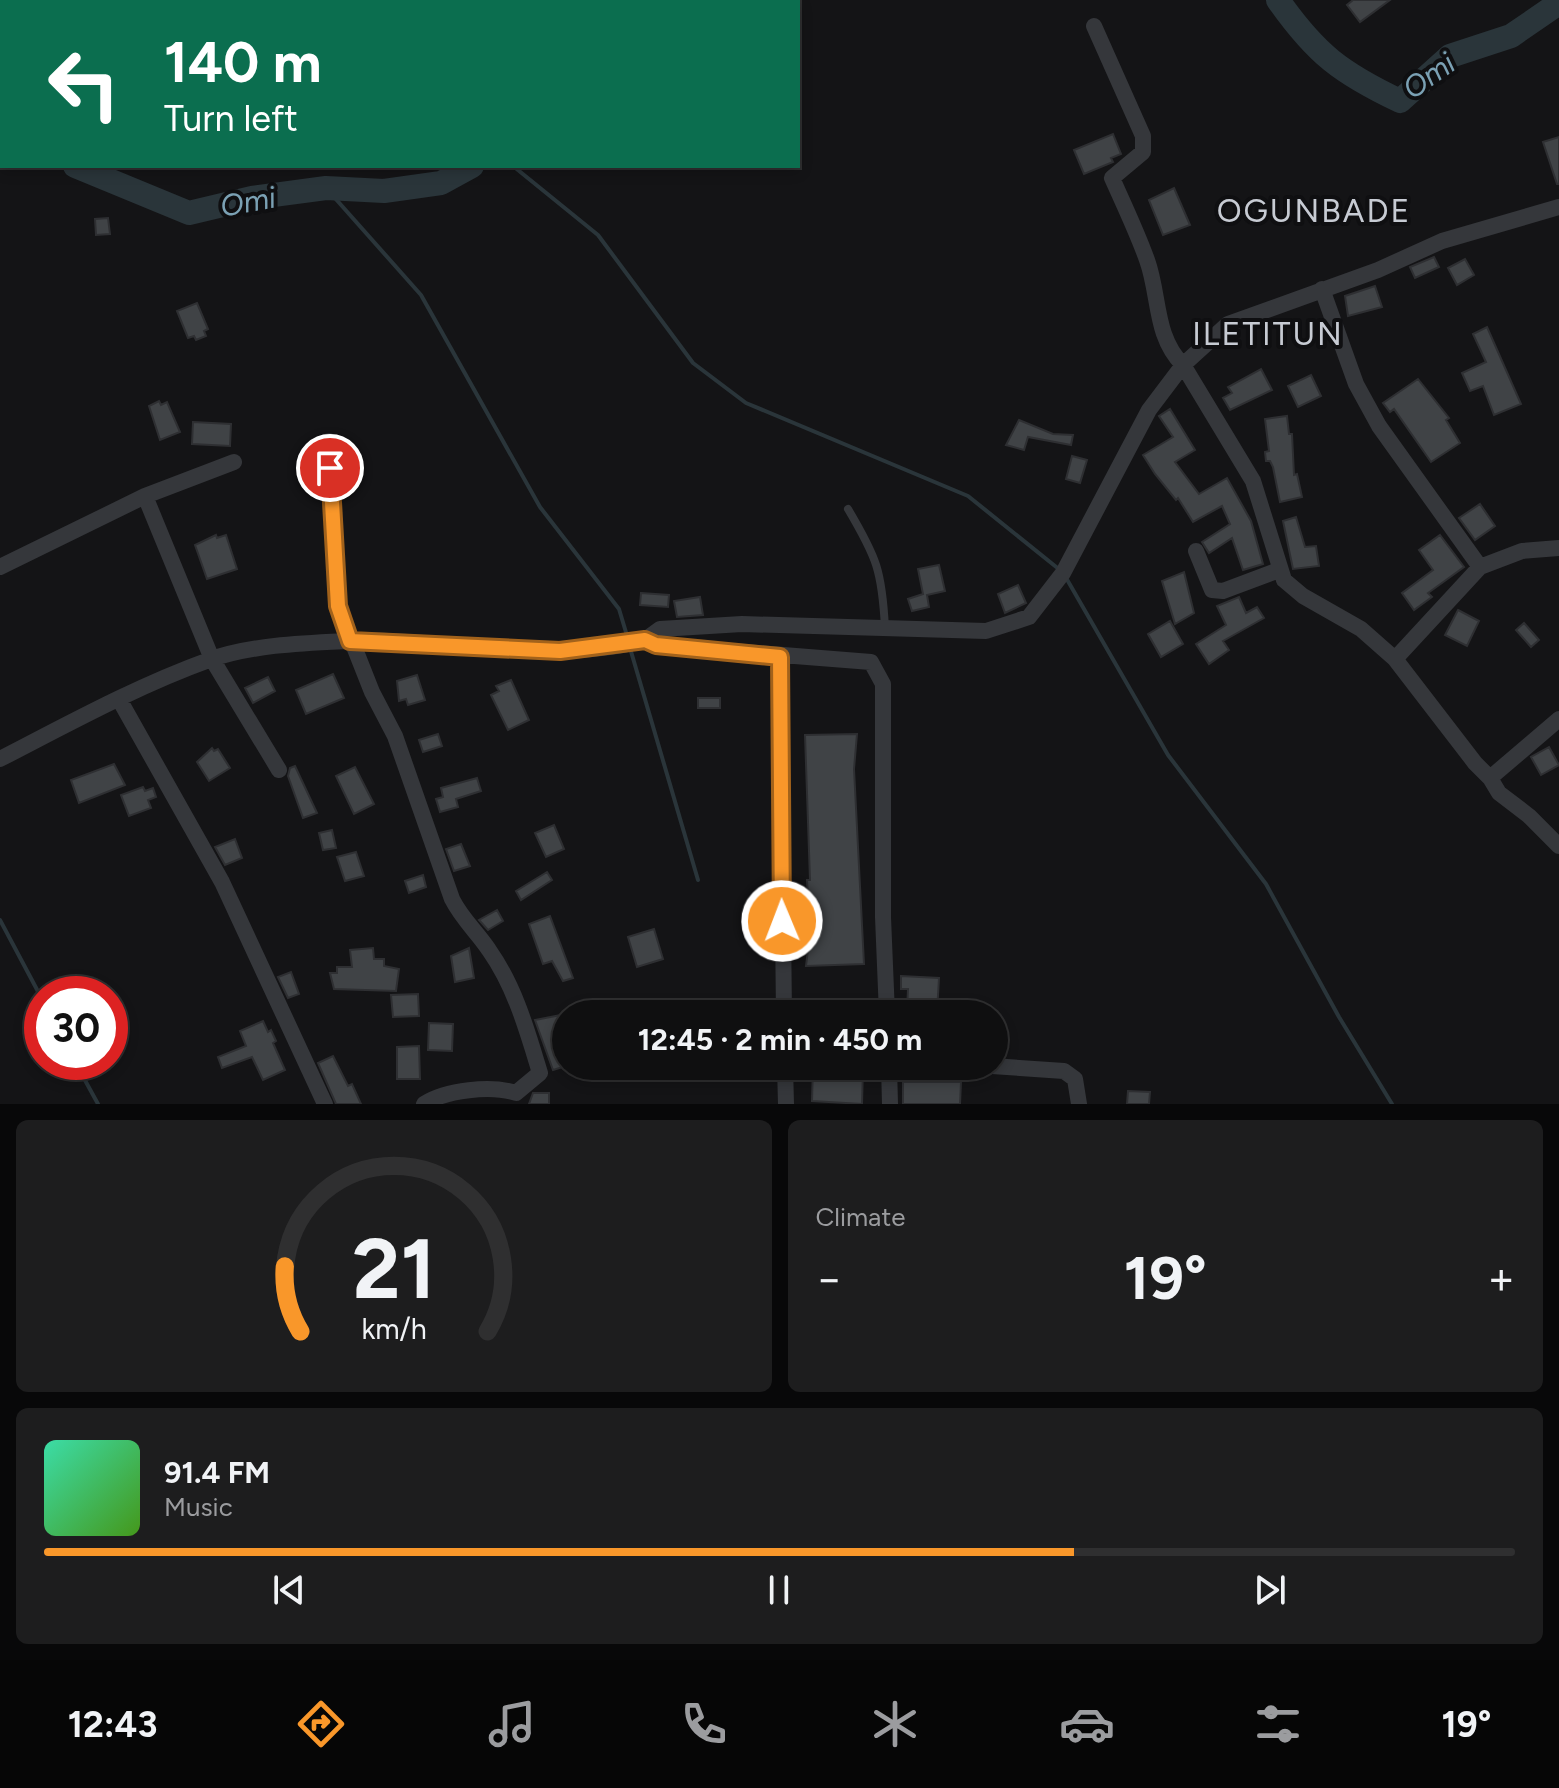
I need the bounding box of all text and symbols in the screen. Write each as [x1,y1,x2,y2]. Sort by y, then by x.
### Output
text: 140 m [164,29,322,96]
icon: left [32,32,136,136]
water label: Omi [1395,44,1463,107]
text: Turn left [164,97,298,140]
water label: Omi [217,178,280,225]
district label: OGUNBADE [1217,192,1411,230]
district label: ILETITUN [1192,315,1344,353]
pin [296,434,364,502]
icon: arrive [308,446,352,490]
position arrow [740,879,824,963]
speed limit sign: 30 [24,976,128,1080]
text: 12:45 · 2 min · 450 m [638,1021,922,1058]
text: Climate [816,1201,905,1233]
text: 21 [352,1219,435,1319]
text: 19° [1124,1242,1207,1314]
text: − [816,1252,843,1305]
text: + [1488,1252,1515,1305]
text: km/h [361,1312,426,1346]
text: 91.4 FM [164,1454,270,1491]
text: Music [164,1491,233,1523]
icon: previous [267,1568,311,1612]
icon: pause [757,1568,801,1612]
icon: next [1248,1568,1292,1612]
icon: directions [293,1696,349,1752]
icon: music [484,1696,540,1752]
icon: phone [676,1696,732,1752]
icon: climate [867,1696,923,1752]
icon: car [1059,1696,1115,1752]
icon: filters [1250,1696,1306,1752]
text: 12:43 [68,1703,157,1746]
text: 19° [1442,1703,1491,1746]

